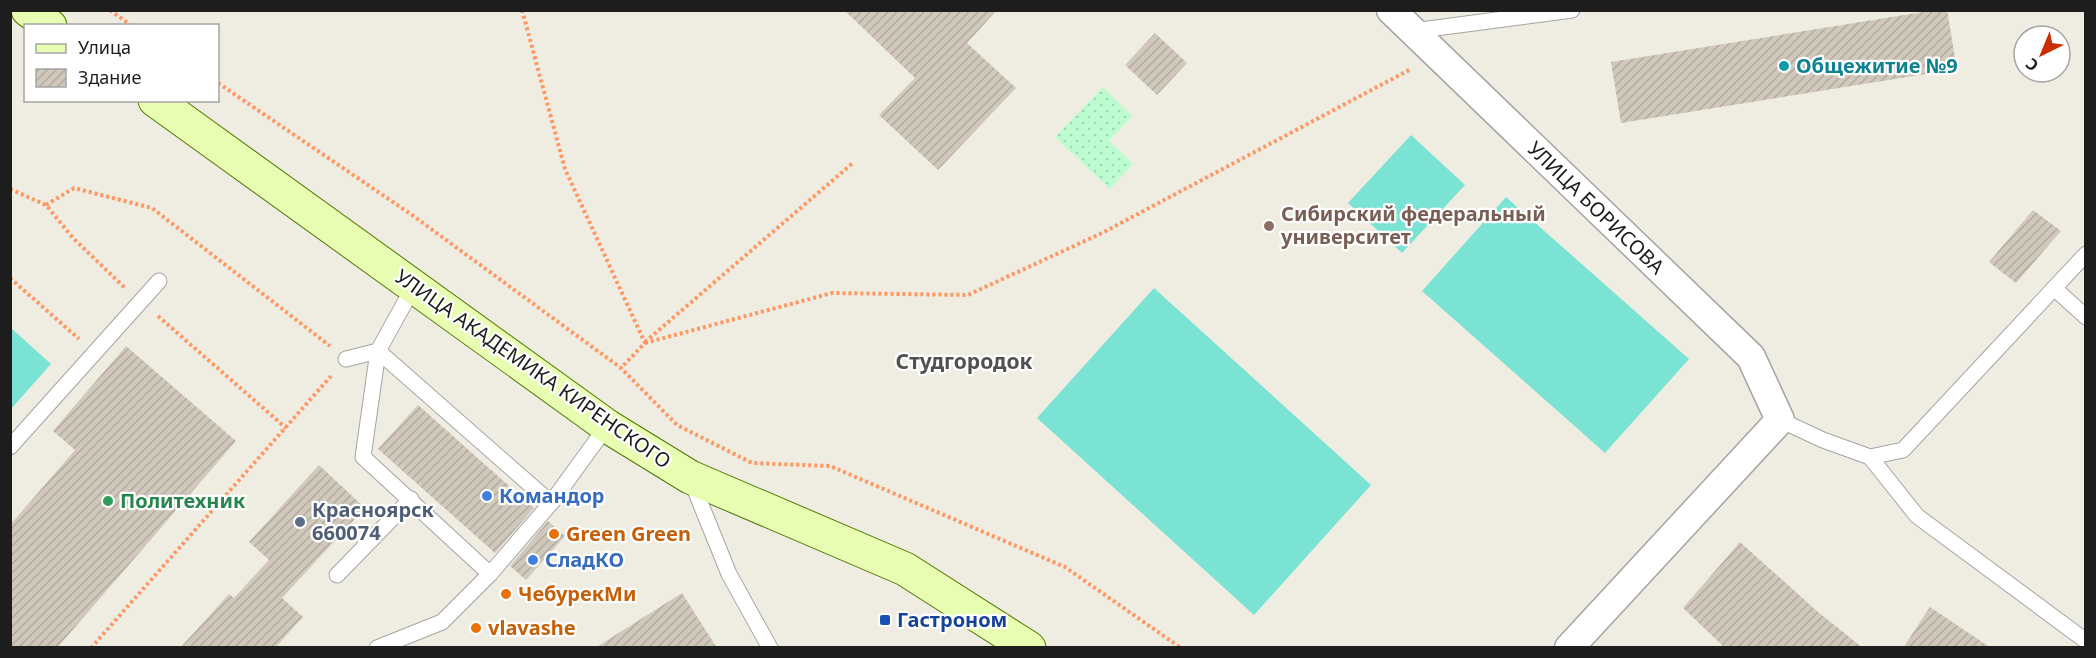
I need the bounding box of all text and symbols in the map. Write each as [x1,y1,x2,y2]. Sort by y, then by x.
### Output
legend [24,24,219,102]
north arrow [2012,24,2072,84]
text: Улица [78,35,131,59]
place label: Общежитие №9 [1796,52,1958,79]
text: С [2020,53,2043,77]
marker: Общежитие №9 [1777,59,1791,73]
text: Здание [78,65,142,89]
street label: УЛИЦА БОРИСОВА [1522,135,1671,280]
place label: Сибирский федеральный университет [1280,200,1546,250]
marker: Сибирский федеральный университет [1262,219,1276,233]
street label: УЛИЦА АКАДЕМИКА КИРЕНСКОГО [390,263,676,474]
district label: Студгородок [896,347,1032,375]
place label: Командор [499,482,605,509]
place label: Политехник [120,487,246,514]
marker: Командор [480,489,494,503]
marker: Политехник [101,494,115,508]
place label: Красноярск 660074 [312,496,435,546]
marker: Красноярск 660074 [293,515,307,529]
place label: Green Green [566,520,691,547]
marker: Green Green [547,527,561,541]
place label: СладКО [545,546,624,573]
marker: СладКО [526,553,540,567]
place label: ЧебурекМи [518,580,636,607]
marker: ЧебурекМи [499,587,513,601]
place label: Гастроном [897,606,1007,633]
marker: Гастроном [878,613,892,627]
place label: vlavashe [488,614,576,641]
marker: vlavashe [469,621,483,635]

